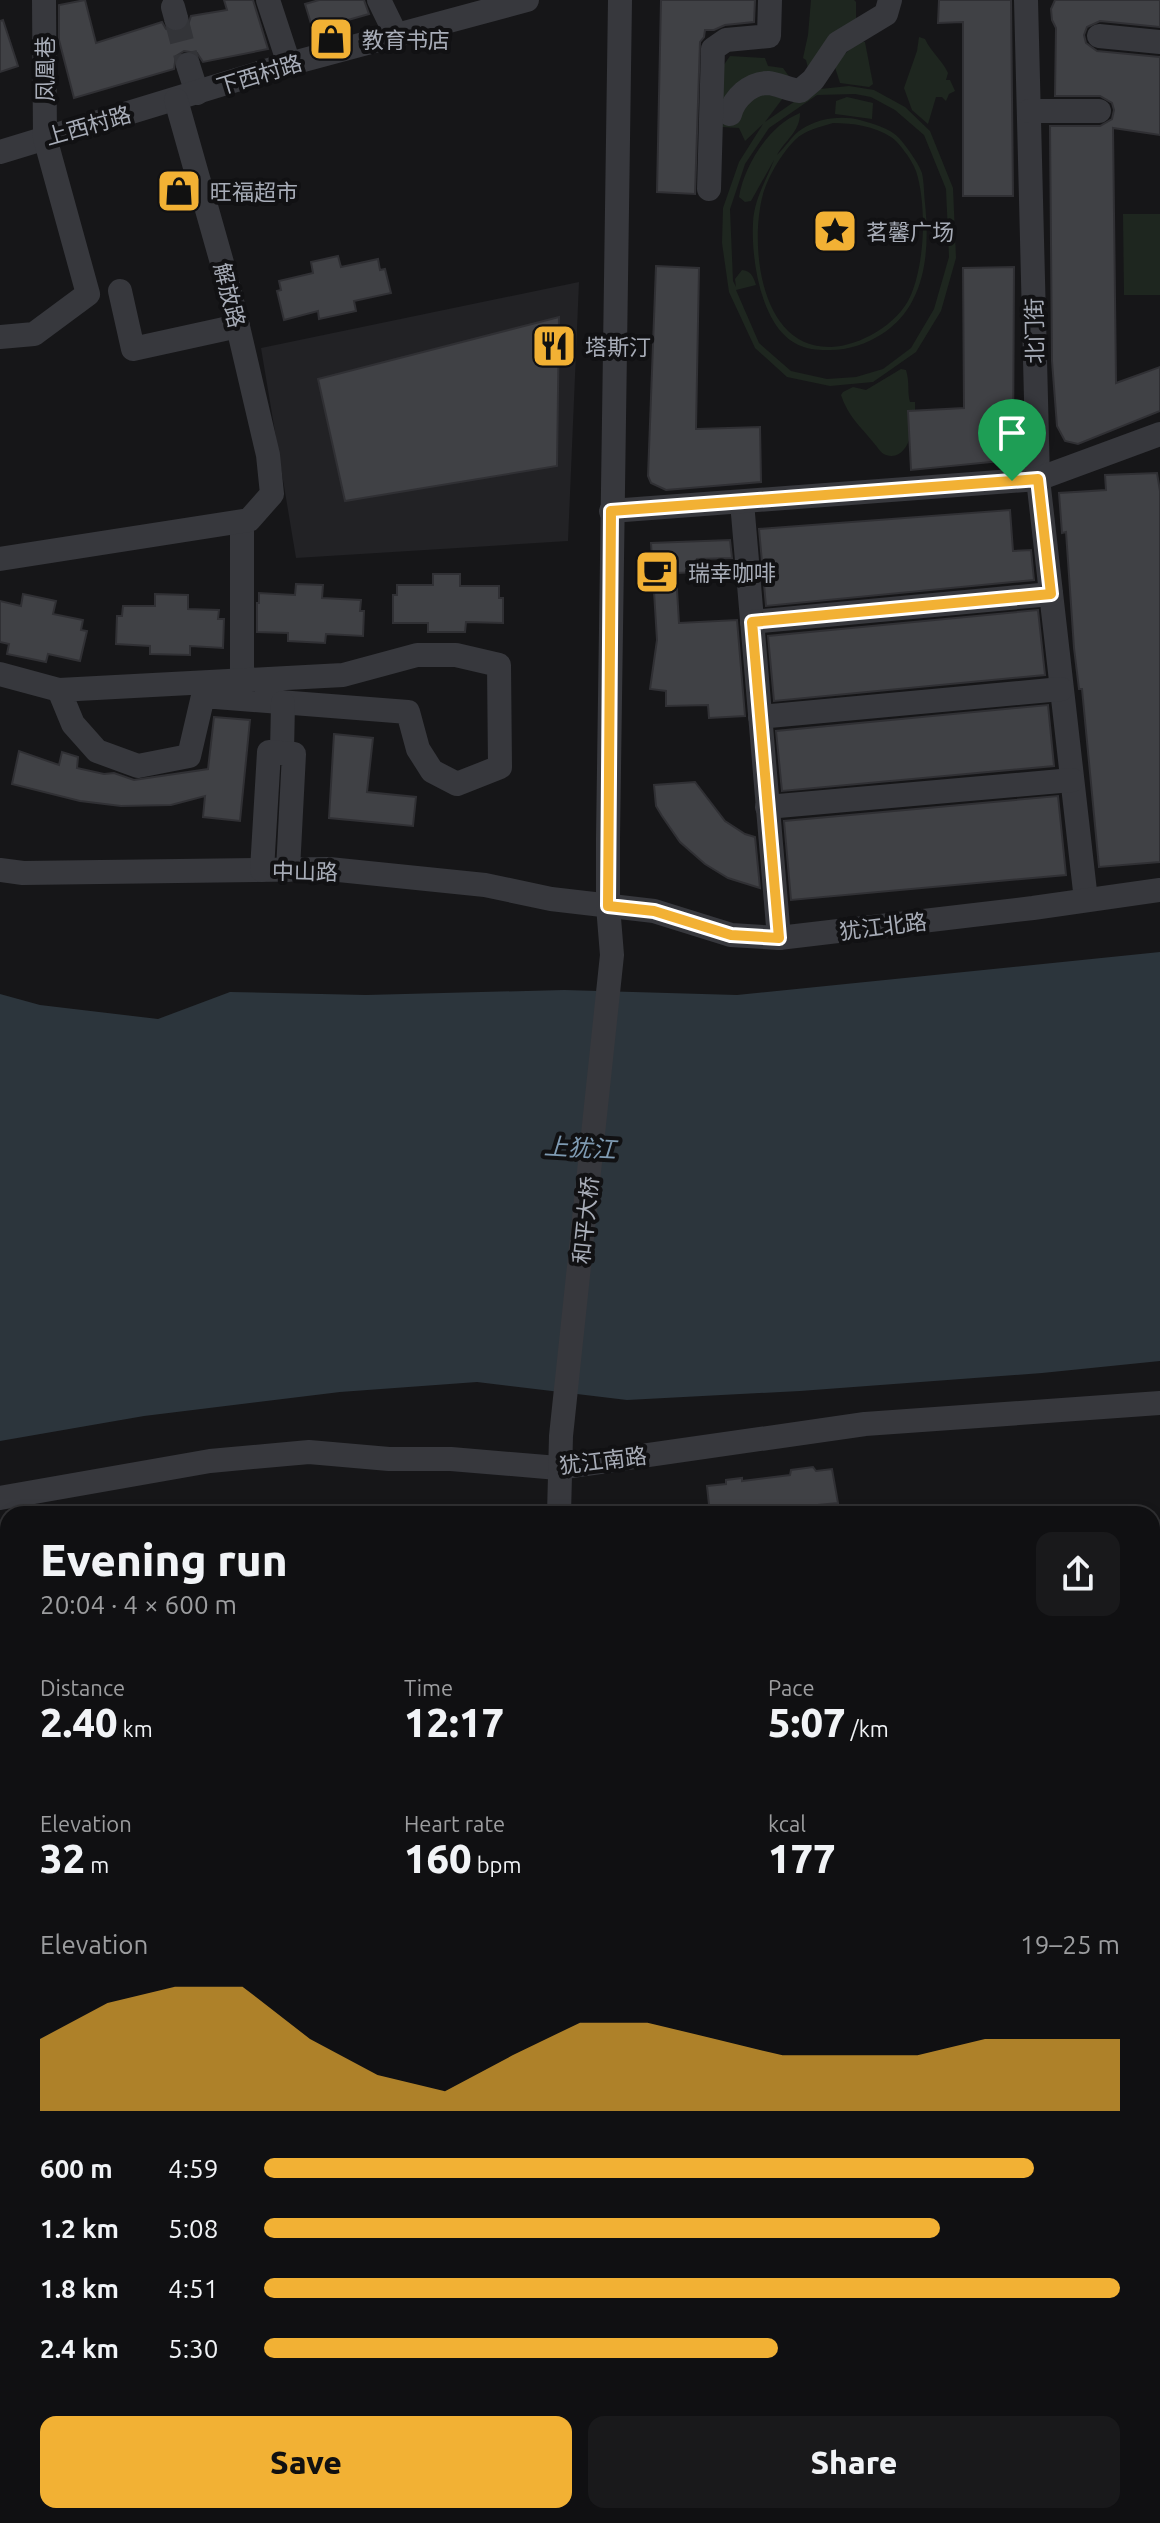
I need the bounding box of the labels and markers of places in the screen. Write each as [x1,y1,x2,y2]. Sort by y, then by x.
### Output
shop icon: 教育书店 [307,15,355,63]
place label: 教育书店 [362,27,450,52]
shop icon: 旺福超市 [155,167,203,215]
place label: 旺福超市 [210,179,298,204]
place icon: 茗馨广场 [811,207,859,255]
place label: 茗馨广场 [866,219,954,244]
restaurant icon: 塔斯汀 [530,322,578,370]
place label: 塔斯汀 [585,334,651,359]
pin [978,399,1046,481]
cafe icon: 瑞幸咖啡 [633,548,681,596]
place label: 瑞幸咖啡 [688,560,776,585]

